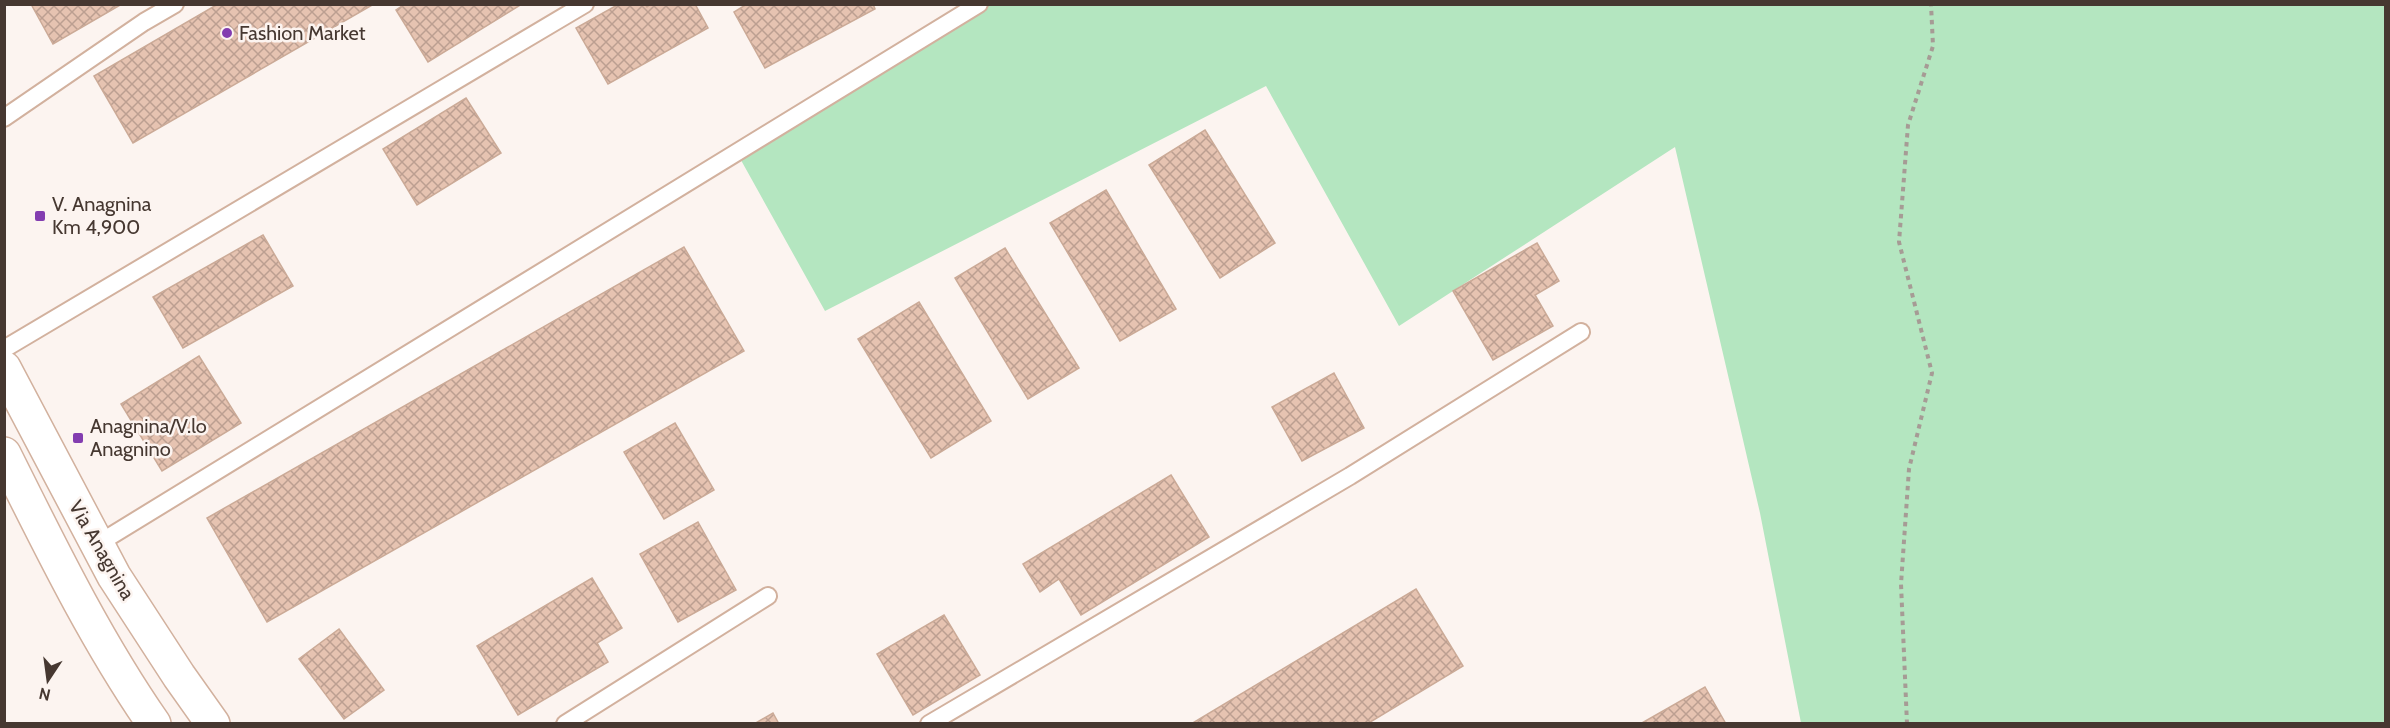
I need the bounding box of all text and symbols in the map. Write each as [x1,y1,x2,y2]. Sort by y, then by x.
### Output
place label: Fashion Market [239,21,366,45]
marker: Fashion Market [220,26,234,40]
place label: V. Anagnina Km 4,900 [52,192,152,239]
marker: V. Anagnina Km 4,900 [33,209,47,223]
place label: Anagnina/V.lo Anagnino [90,414,207,461]
marker: Anagnina/V.lo Anagnino [71,431,85,445]
street label: Via Anagnina [64,496,140,604]
north arrow [18,650,78,710]
text: N [37,684,52,705]

